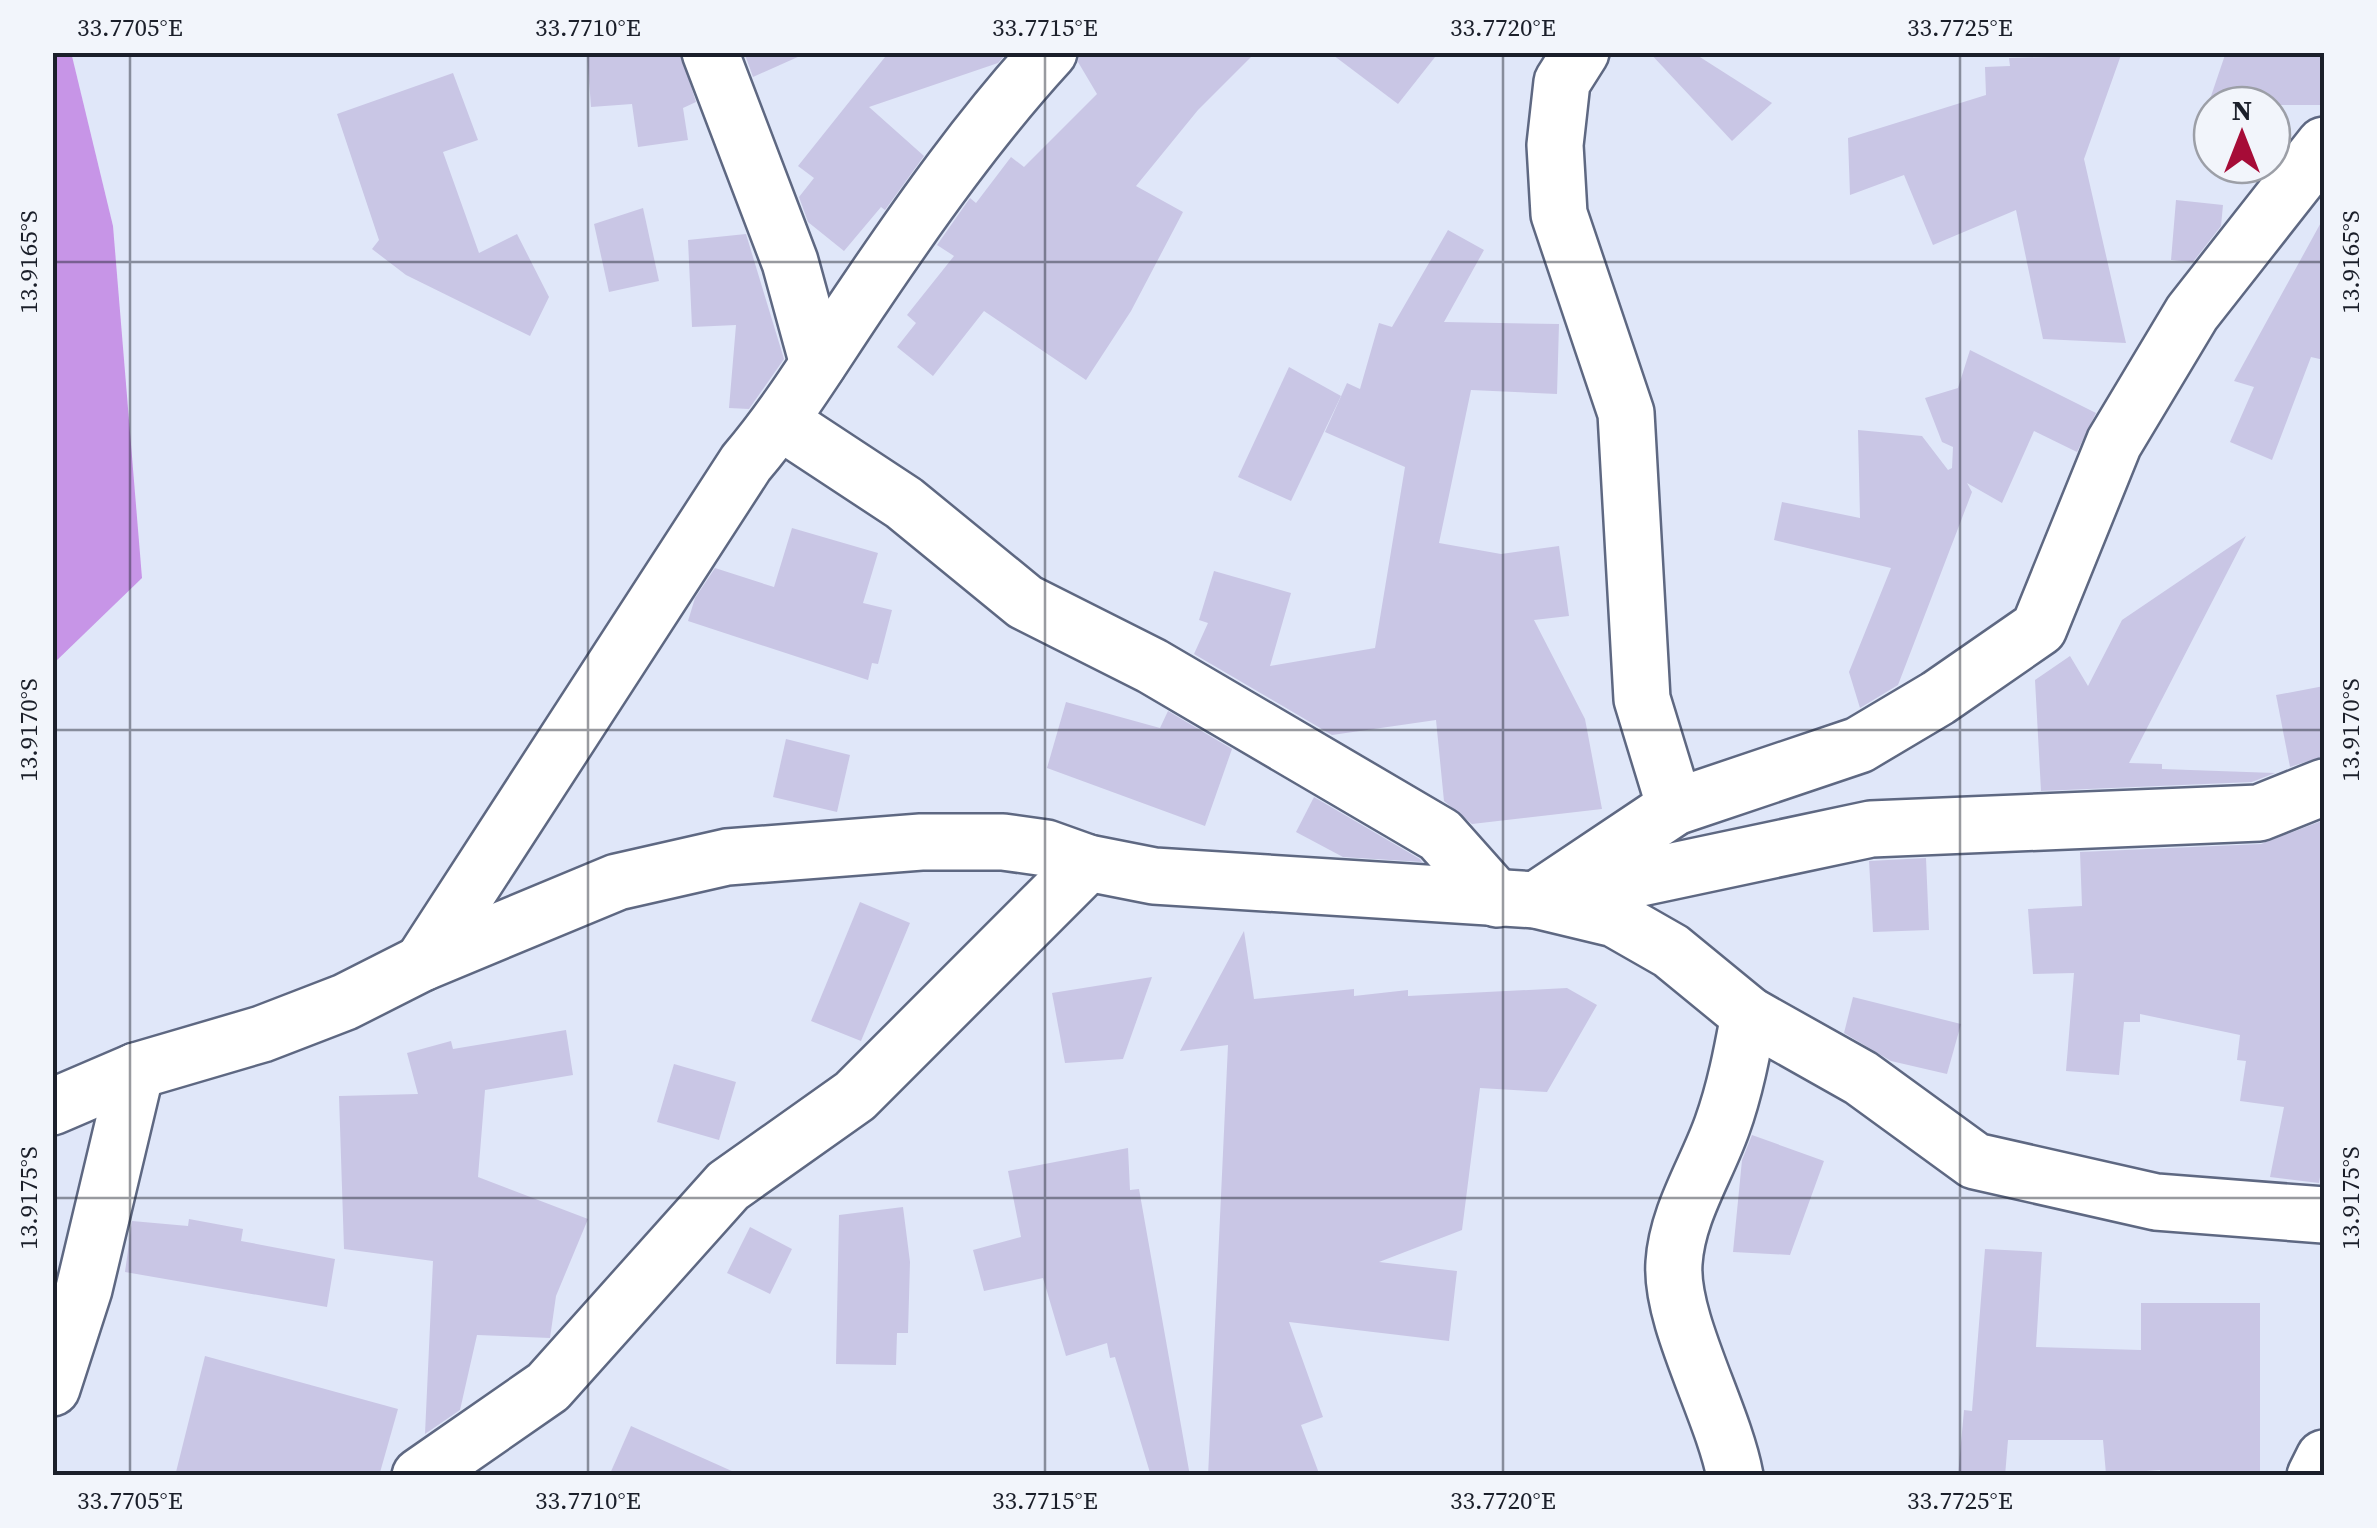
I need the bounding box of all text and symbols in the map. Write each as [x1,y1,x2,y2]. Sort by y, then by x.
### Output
text: 33.7705°E [77,10,183,44]
text: 33.7710°E [535,10,641,44]
text: 33.7715°E [992,10,1098,44]
text: 33.7720°E [1450,10,1556,44]
text: 33.7725°E [1907,10,2013,44]
north arrow [2192,85,2292,185]
text: N [2232,91,2252,129]
text: 13.9165°S [11,210,45,314]
text: 13.9165°S [2333,210,2367,314]
text: 13.9170°S [11,678,45,782]
text: 13.9170°S [2333,678,2367,782]
text: 13.9175°S [11,1146,45,1250]
text: 13.9175°S [2333,1146,2367,1250]
text: 33.7705°E [77,1483,183,1517]
text: 33.7710°E [535,1483,641,1517]
text: 33.7715°E [992,1483,1098,1517]
text: 33.7720°E [1450,1483,1556,1517]
text: 33.7725°E [1907,1483,2013,1517]

